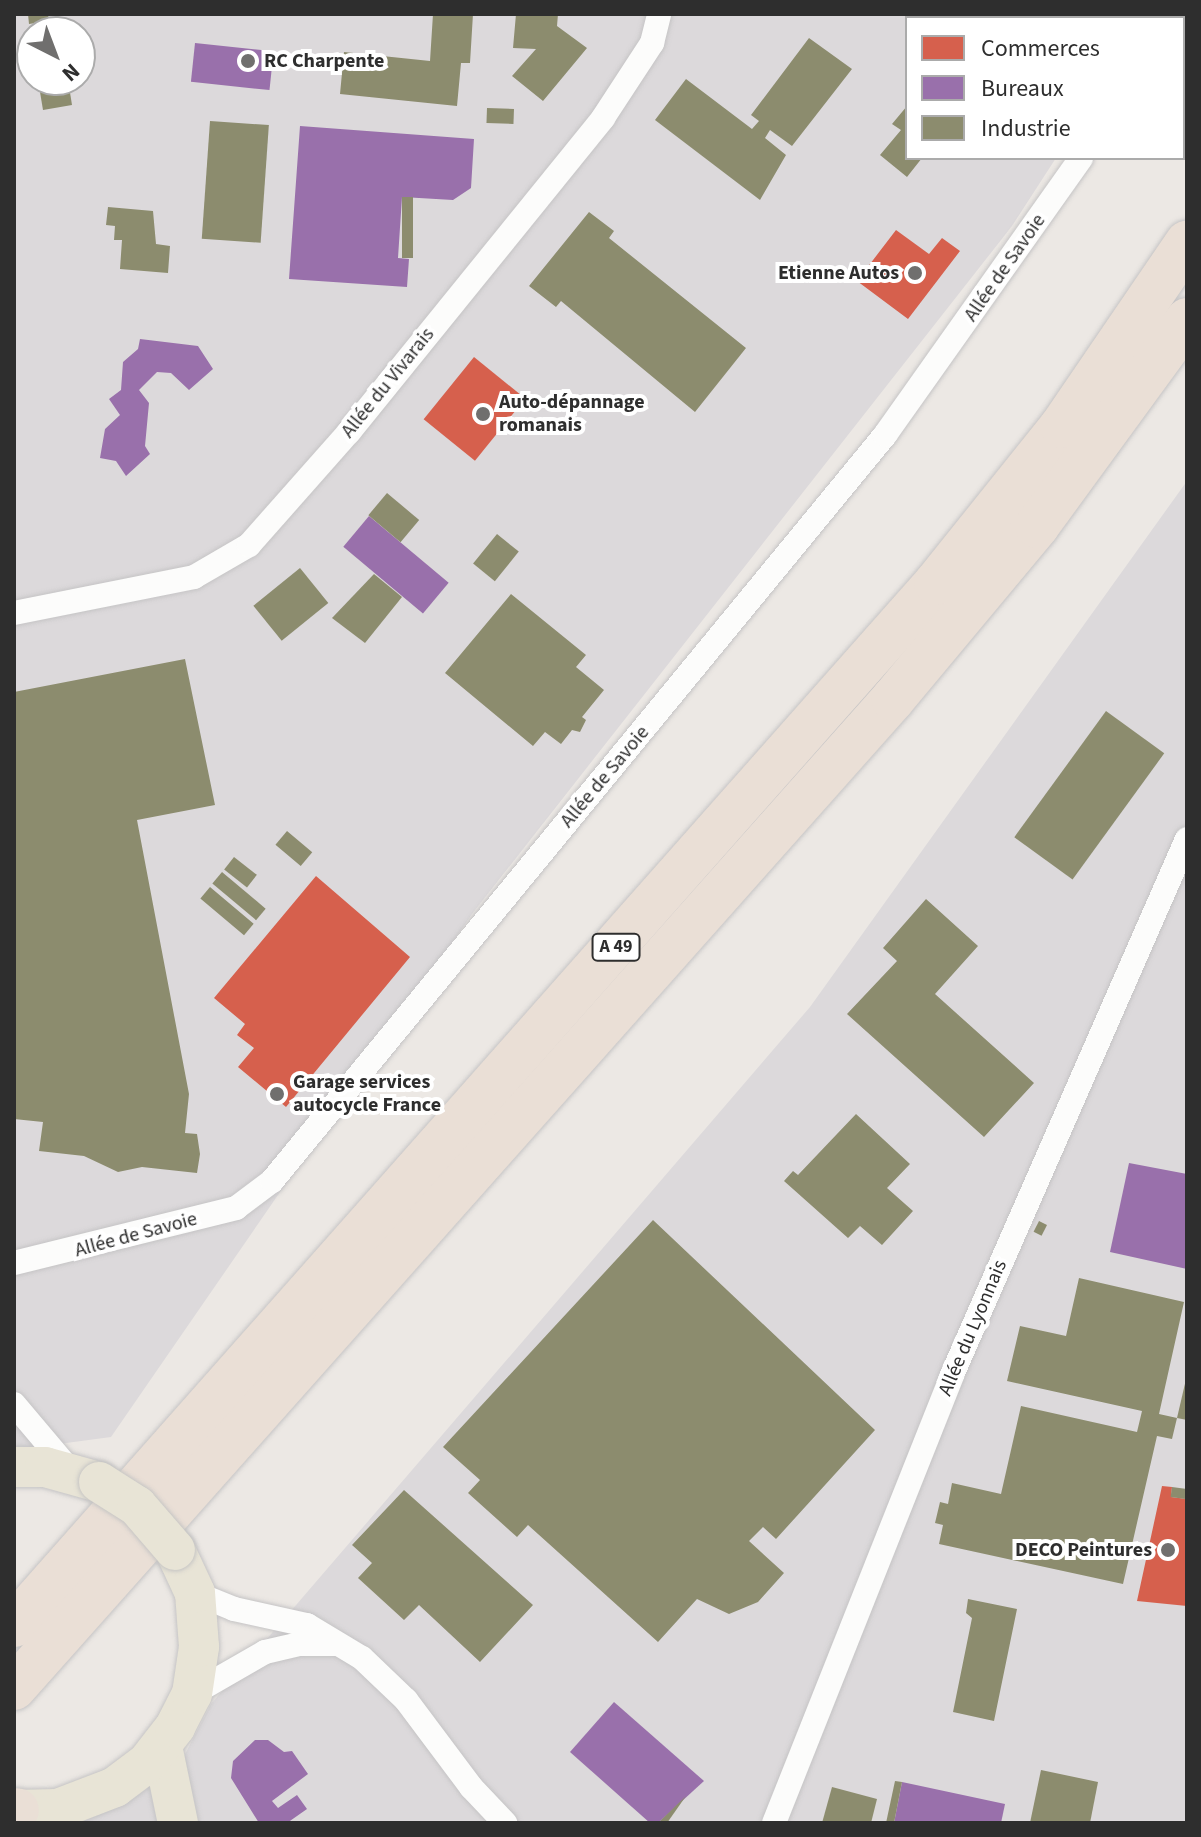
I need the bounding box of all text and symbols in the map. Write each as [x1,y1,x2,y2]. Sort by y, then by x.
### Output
north arrow [16,16,96,96]
legend [905,16,1185,160]
text: Commerces [981,31,1100,66]
place label: RC Charpente [264,49,384,73]
marker: RC Charpente [239,52,257,70]
text: N [55,56,87,89]
text: Bureaux [981,71,1064,106]
text: Industrie [981,111,1071,146]
street label: Allée de Savoie [959,210,1051,326]
place label: Etienne Autos [778,261,899,285]
marker: Etienne Autos [906,264,924,282]
street label: Allée du Vivarais [336,323,440,443]
place label: Auto-dépannage romanais [499,390,645,437]
marker: Auto-dépannage romanais [474,405,492,423]
street label: Allée de Savoie [555,721,655,833]
road number: A 49 [590,933,642,961]
place label: Garage services autocycle France [293,1070,441,1117]
marker: Garage services autocycle France [268,1085,286,1103]
street label: Allée de Savoie [72,1207,200,1263]
street label: Allée du Lyonnais [934,1256,1012,1400]
place label: DECO Peintures [1015,1538,1152,1562]
marker: DECO Peintures [1159,1541,1177,1559]

